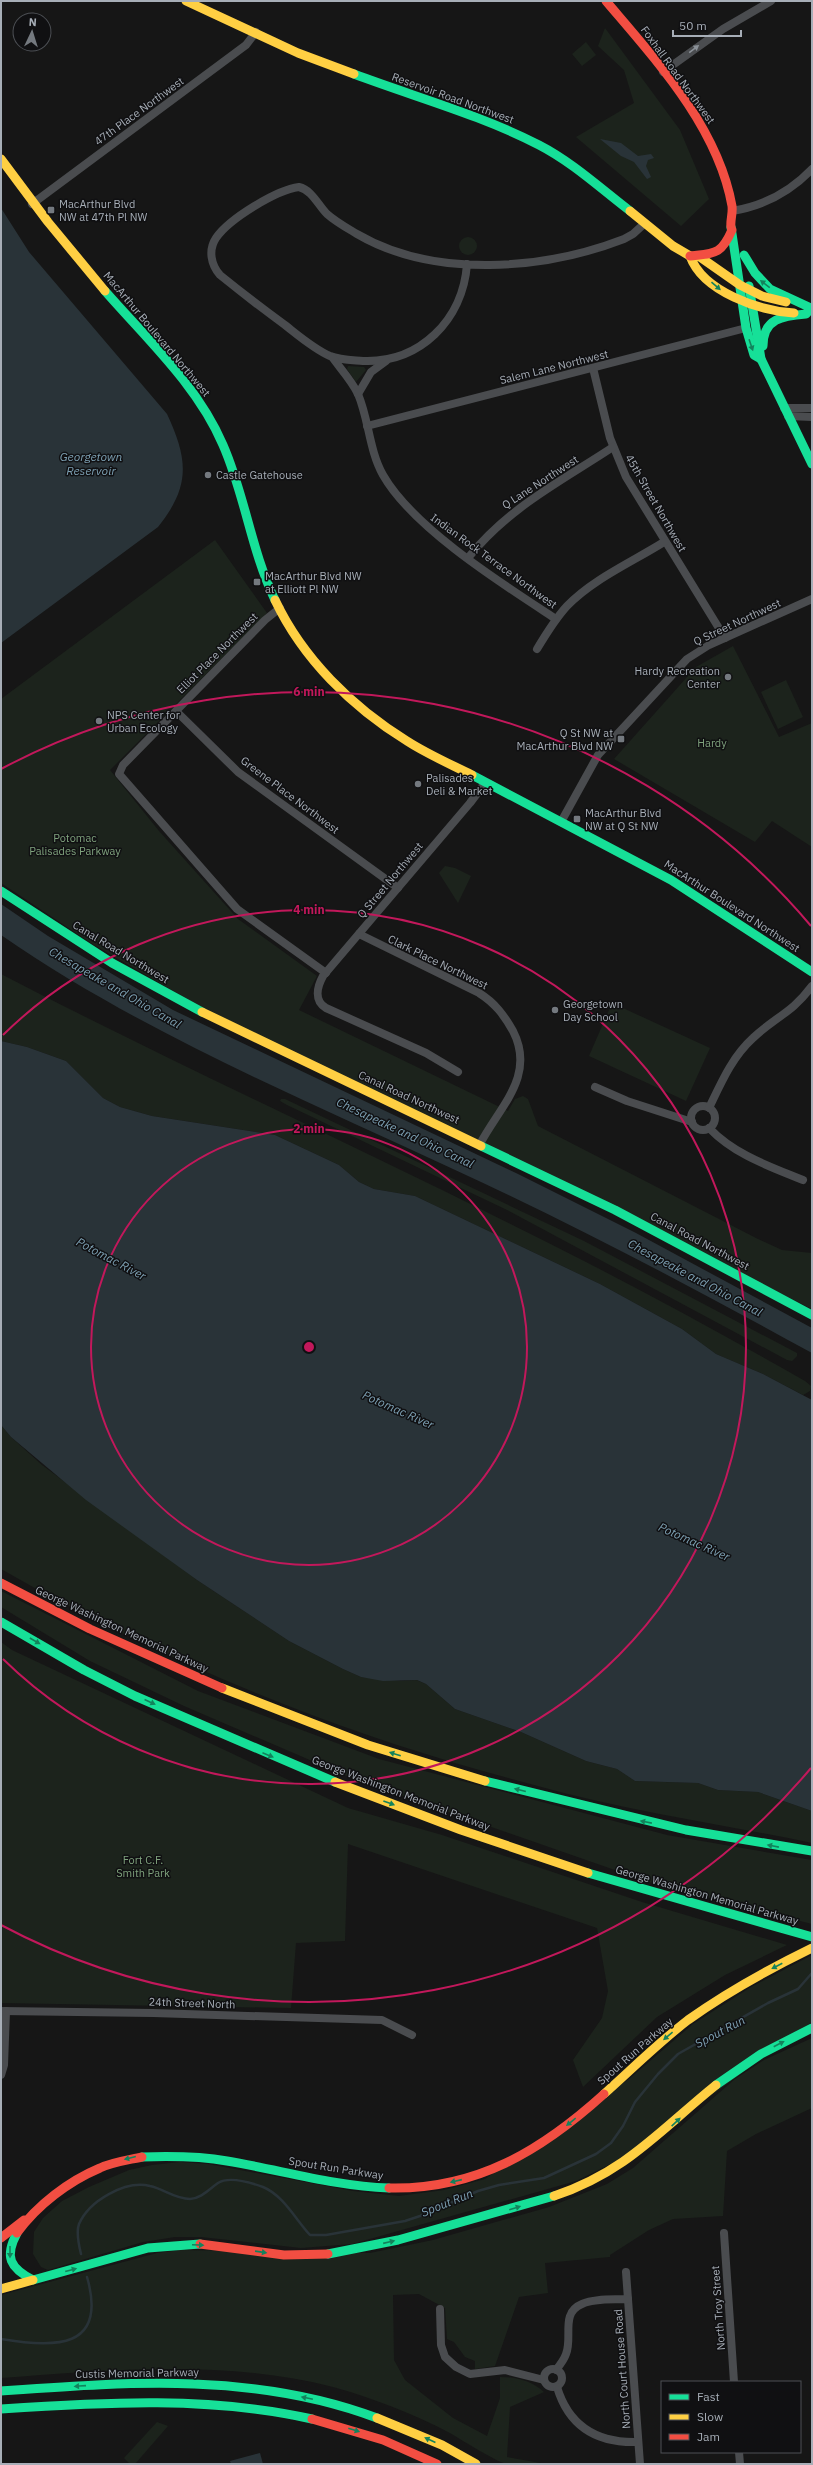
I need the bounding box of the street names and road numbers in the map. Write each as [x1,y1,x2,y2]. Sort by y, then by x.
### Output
street label: Foxhall Road Northwest [638,23,718,127]
street label: Reservoir Road Northwest [390,69,516,127]
street label: 47th Place Northwest [92,74,187,148]
street label: MacArthur Boulevard Northwest [101,269,214,399]
street label: Salem Lane Northwest [498,347,610,387]
street label: Q Lane Northwest [499,452,581,512]
street label: 45th Street Northwest [622,452,690,554]
street label: Indian Rock Terrace Northwest [428,510,560,612]
street label: Q Street Northwest [691,596,783,648]
street label: Elliot Place Northwest [174,609,261,696]
street label: Greene Place Northwest [238,753,342,837]
street label: Q Street Northwest [354,839,426,921]
street label: MacArthur Boulevard Northwest [662,857,803,955]
street label: Canal Road Northwest [70,918,172,986]
street label: Clark Place Northwest [386,932,490,992]
street label: Canal Road Northwest [356,1067,462,1127]
street label: Canal Road Northwest [648,1209,752,1273]
street label: George Washington Memorial Parkway [33,1583,211,1676]
street label: George Washington Memorial Parkway [310,1752,493,1834]
street label: George Washington Memorial Parkway [614,1862,801,1928]
street label: 24th Street North [148,1994,236,2012]
street label: Spout Run Parkway [594,2014,676,2088]
street label: Spout Run Parkway [288,2154,385,2182]
street label: North Troy Street [708,2265,728,2351]
street label: North Court House Road [611,2309,633,2429]
street label: Custis Memorial Parkway [75,2365,200,2381]

